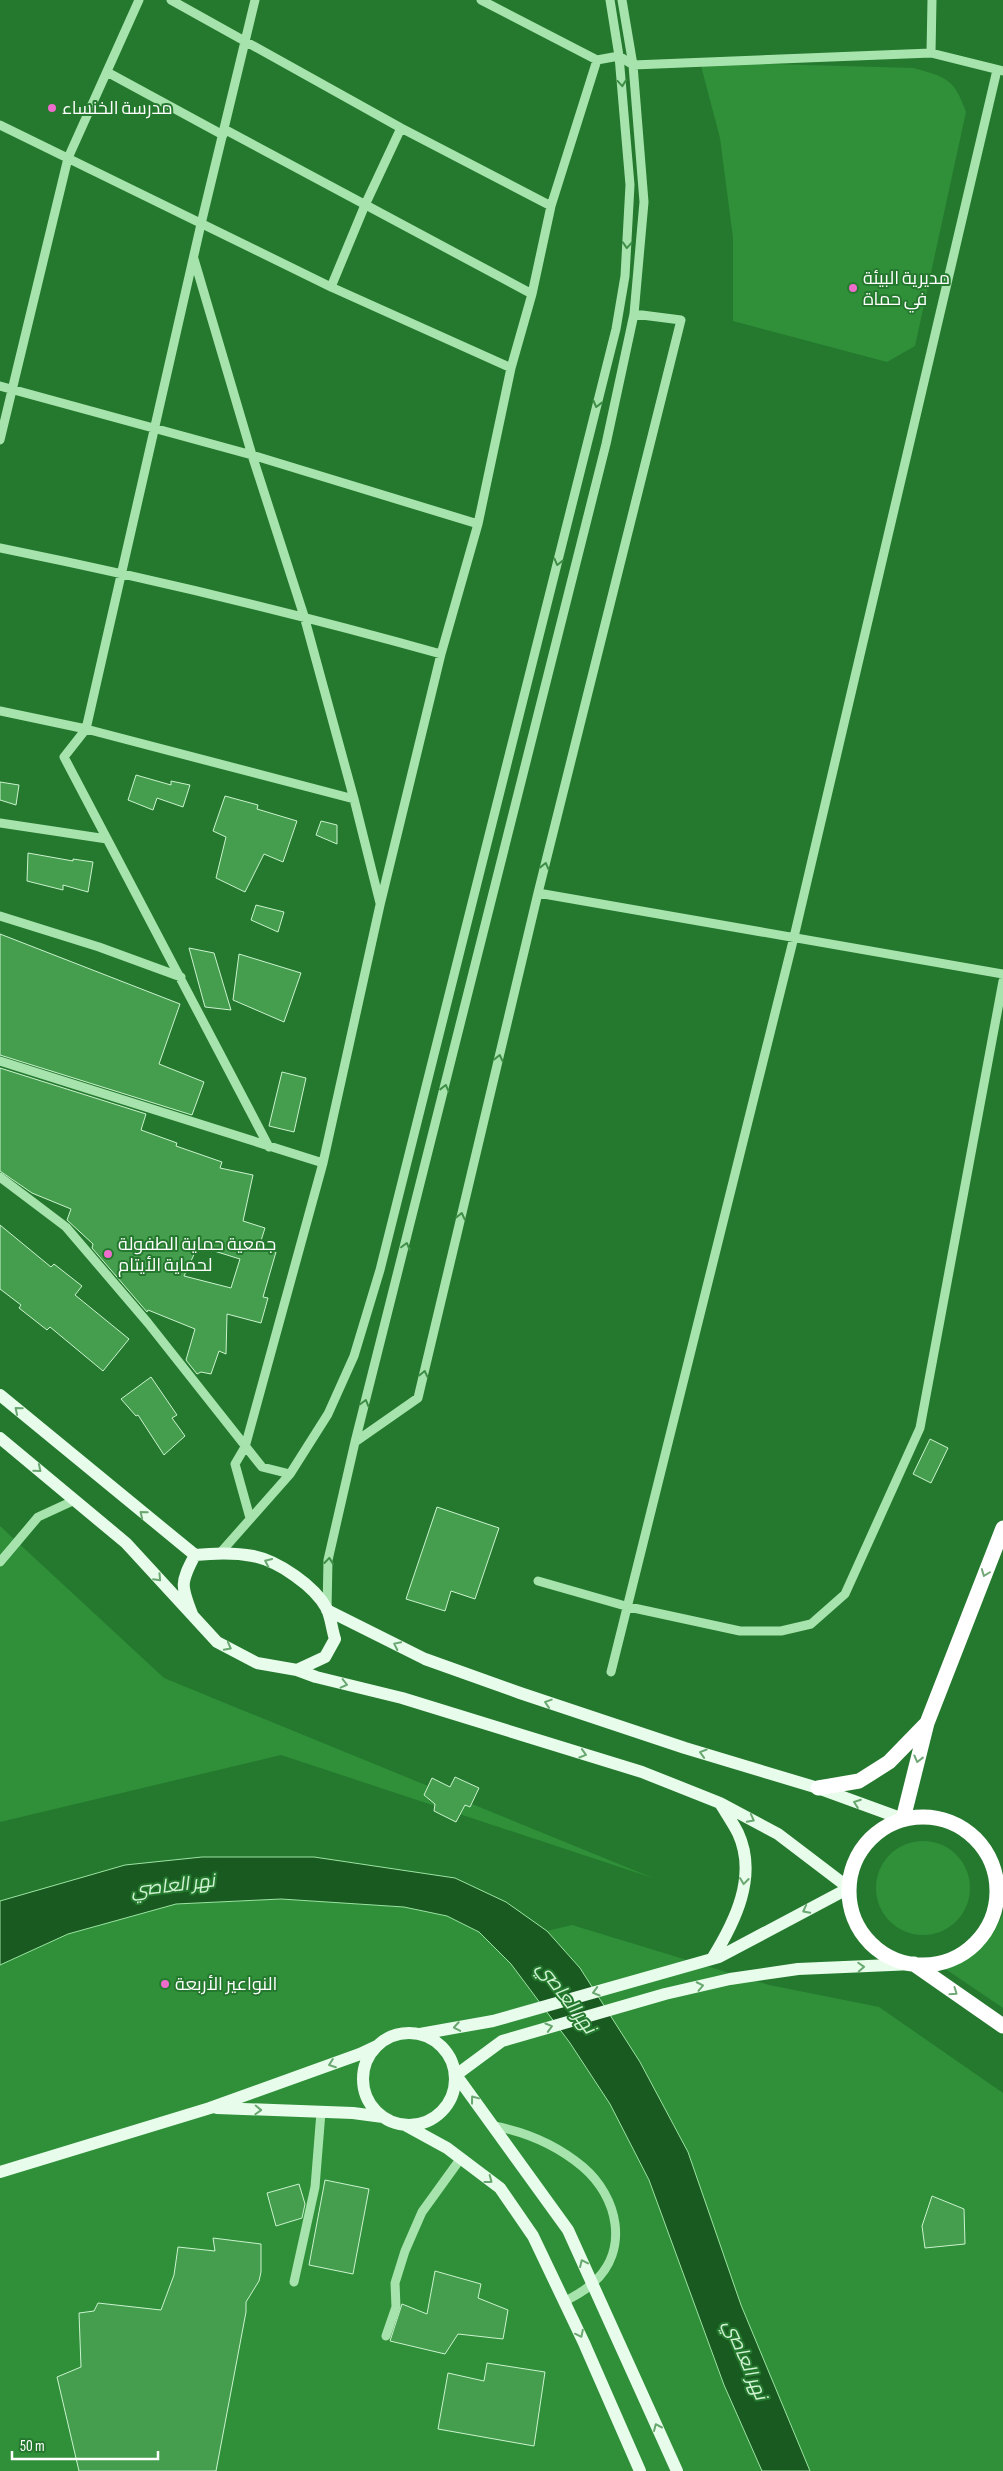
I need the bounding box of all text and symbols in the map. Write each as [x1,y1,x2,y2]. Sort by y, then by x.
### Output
one-way arrow [616,79,627,87]
place label: مدرسة الخنساء [62,98,173,119]
marker: مدرسة الخنساء [46,102,58,114]
one-way arrow [622,241,633,249]
place label: مديرية البيئة في حماة [863,268,950,313]
marker: مديرية البيئة في حماة [847,282,859,294]
one-way arrow [593,400,603,408]
one-way arrow [553,557,564,566]
one-way arrow [539,862,550,871]
one-way arrow [493,1054,504,1063]
one-way arrow [439,1084,450,1093]
one-way arrow [455,1212,466,1221]
place label: جمعية حماية الطفولة لحماية الأيتام [118,1234,276,1277]
one-way arrow [400,1242,410,1250]
marker: جمعية حماية الطفولة لحماية الأيتام [102,1248,114,1260]
one-way arrow [418,1370,429,1379]
one-way arrow [359,1399,370,1407]
one-way arrow [15,1408,24,1416]
one-way arrow [32,1464,41,1473]
one-way arrow [140,1511,149,1520]
one-way arrow [323,1557,334,1565]
one-way arrow [264,1558,273,1569]
one-way arrow [981,1568,991,1577]
one-way arrow [152,1572,161,1581]
one-way arrow [222,1641,231,1651]
one-way arrow [393,1641,402,1651]
one-way arrow [339,1678,348,1689]
one-way arrow [544,1698,553,1708]
one-way arrow [579,1749,587,1759]
one-way arrow [699,1749,707,1759]
one-way arrow [913,1754,924,1763]
one-way arrow [854,1799,862,1809]
one-way arrow [745,1813,754,1823]
water label: نهر العاصي [130,1869,219,1905]
one-way arrow [739,1877,750,1885]
one-way arrow [802,1904,811,1914]
water label: نهر العاصي [530,1957,602,2041]
one-way arrow [857,1961,865,1972]
place label: النواعير الأربعة [175,1974,277,1995]
marker: النواعير الأربعة [159,1978,171,1990]
one-way arrow [696,1981,705,1992]
one-way arrow [948,1986,958,1995]
one-way arrow [592,1987,600,1997]
one-way arrow [452,2022,461,2032]
one-way arrow [545,2023,553,2033]
one-way arrow [328,2058,337,2068]
one-way arrow [471,2096,479,2105]
one-way arrow [255,2105,263,2115]
one-way arrow [483,2174,493,2183]
one-way arrow [578,2259,589,2268]
water label: نهر العاصي [716,2317,773,2406]
one-way arrow [574,2329,584,2338]
one-way arrow [653,2423,664,2432]
scale bar [12,2428,159,2460]
text: 50 m [20,2437,45,2456]

